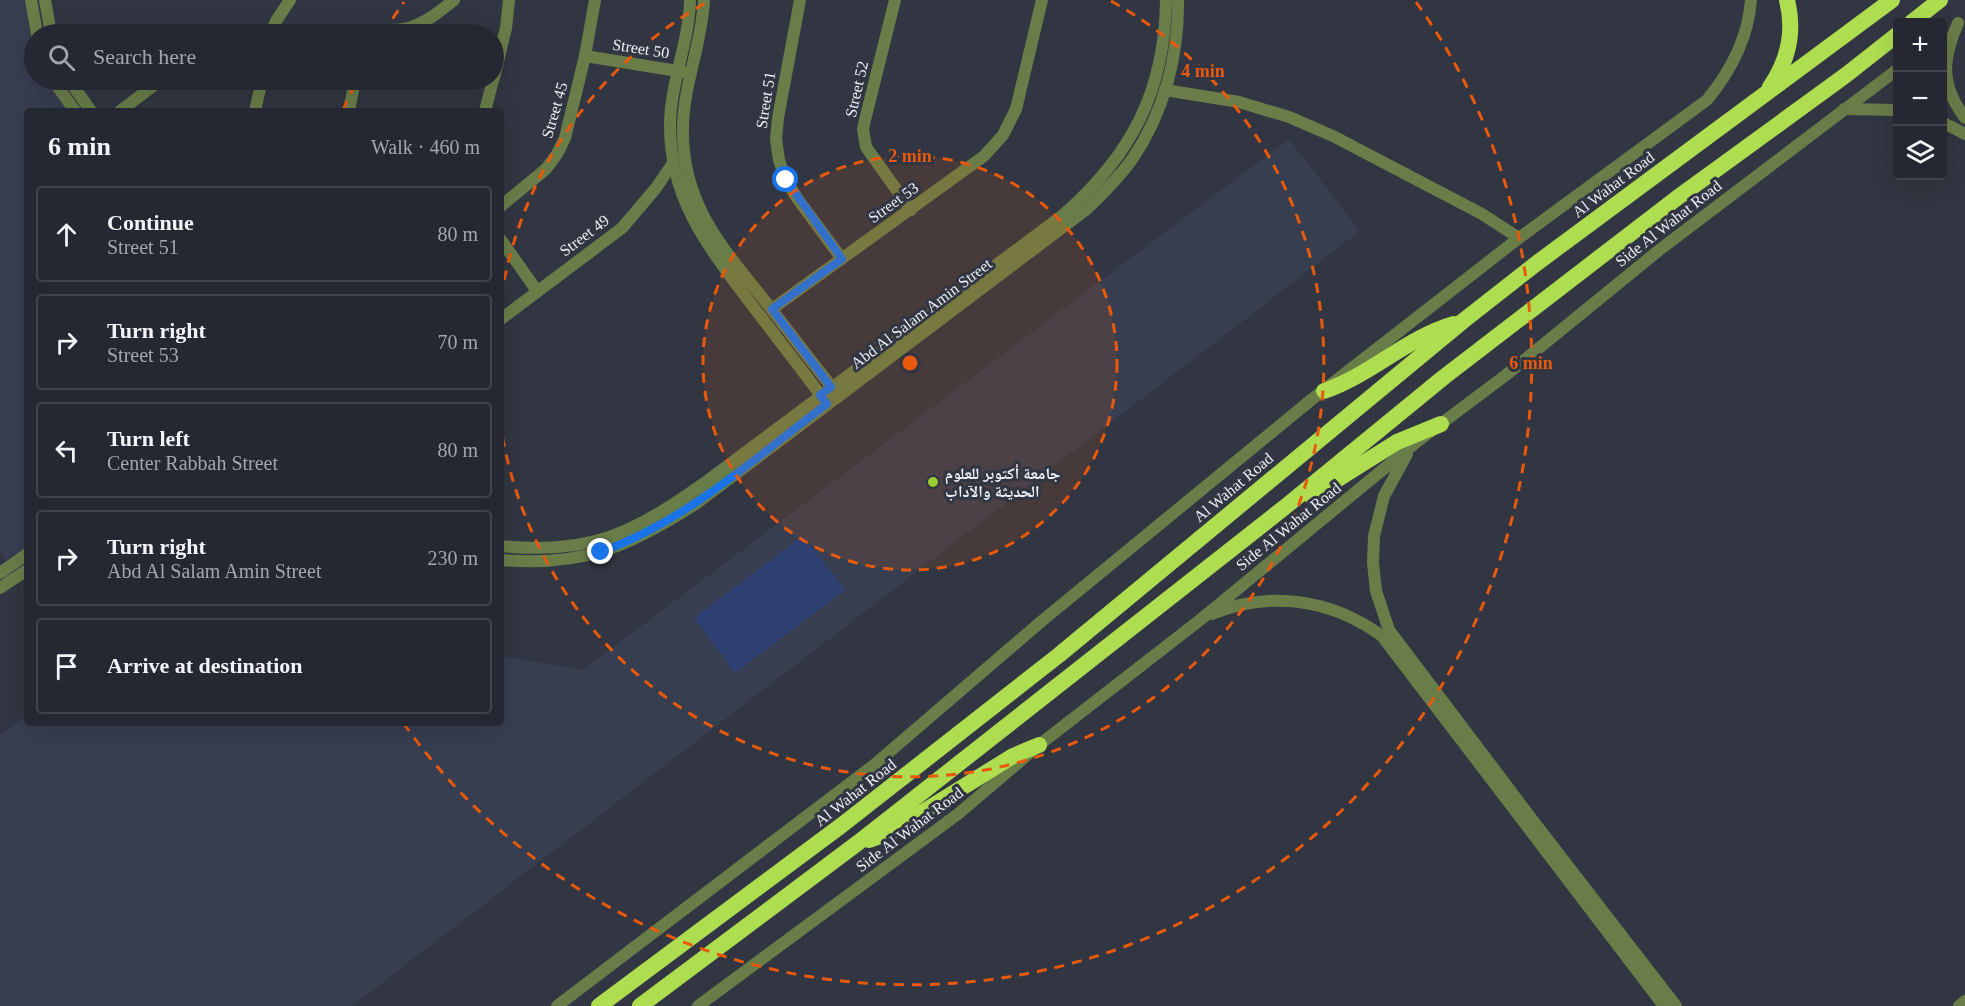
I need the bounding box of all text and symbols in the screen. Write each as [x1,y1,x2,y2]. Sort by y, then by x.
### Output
map controls [1893,18,1947,180]
button: + [1893,18,1947,72]
search box [24,24,504,90]
street label: Street 50 [611,36,671,61]
icon: search [45,41,78,74]
text: Search here [93,44,196,69]
street label: Street 52 [842,59,871,119]
text: 4 min [1181,61,1225,81]
street label: Street 51 [753,70,778,130]
button: − [1893,72,1947,126]
street label: Street 45 [538,80,571,140]
button: layers [1893,126,1947,180]
text: 6 min [48,132,111,161]
text: Walk · 460 m [371,136,480,158]
text: 2 min [888,146,932,166]
street label: Al Wahat Road [1569,148,1658,221]
route start [772,166,798,192]
street label: Side Al Wahat Road [1612,177,1725,270]
street label: Street 53 [865,179,921,226]
text: Continue [107,210,194,235]
street label: Street 49 [556,211,612,259]
icon: ahead [50,218,83,251]
text: 80 m [437,223,478,245]
text: Street 51 [107,236,179,258]
street label: Abd Al Salam Amin Street [848,255,995,372]
text: Turn right [107,318,206,343]
icon: right [50,326,83,359]
text: 70 m [437,331,478,353]
text: Street 53 [107,344,179,366]
centre of rings [900,353,920,373]
text: 6 min [1509,353,1553,373]
text: Turn left [107,426,190,451]
icon: left [50,434,83,467]
text: 80 m [437,439,478,461]
street label: Al Wahat Road [1190,449,1276,525]
text: Center Rabbah Street [107,452,278,474]
place label: جامعة أكتوبر للعلوم الحديثة والآداب [945,464,1060,501]
marker: جامعة أكتوبر للعلوم الحديثة والآداب [926,475,940,489]
street label: Side Al Wahat Road [1233,479,1344,574]
text: Turn right [107,534,206,559]
route end [587,538,613,564]
icon: right [50,542,83,575]
text: 230 m [427,547,478,569]
text: Abd Al Salam Amin Street [107,560,321,582]
icon: arrive [50,650,83,683]
text: Arrive at destination [107,653,303,678]
street label: Al Wahat Road [811,756,899,829]
street label: Side Al Wahat Road [852,784,966,875]

